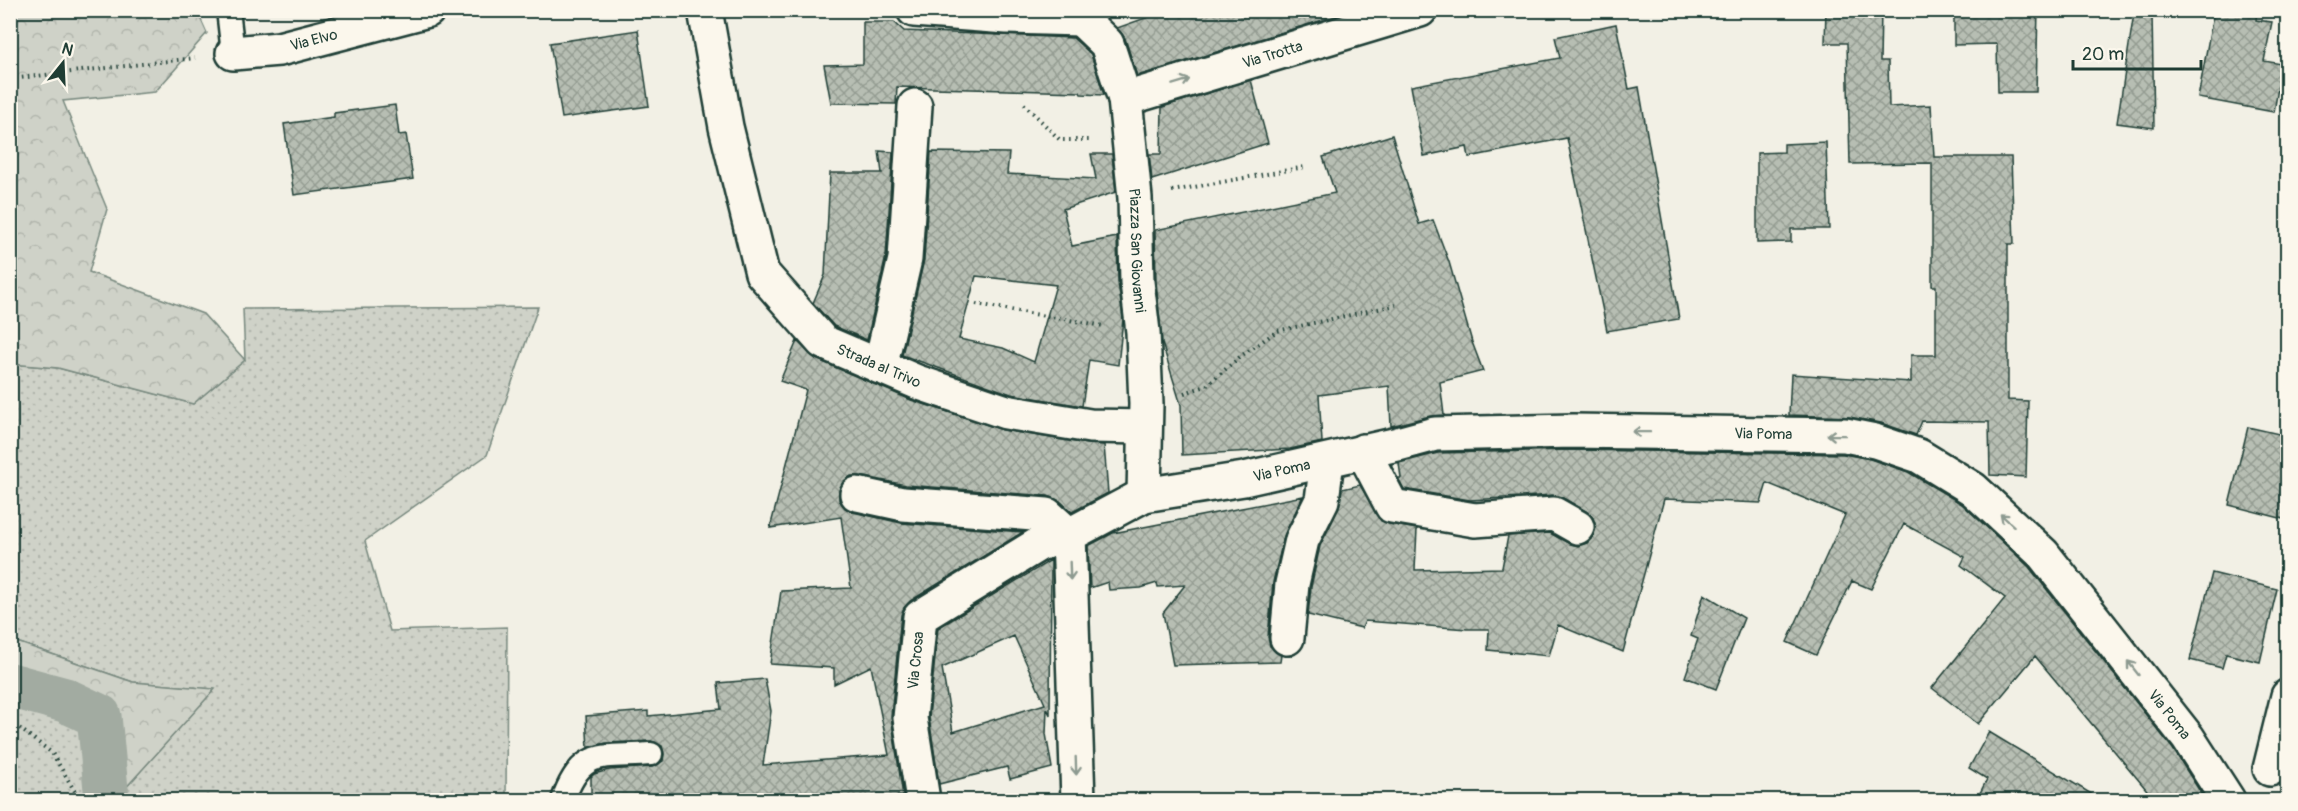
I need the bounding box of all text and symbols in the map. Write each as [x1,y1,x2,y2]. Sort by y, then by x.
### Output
street label: Via Elvo [288,25,339,56]
north arrow [33,33,93,93]
scale bar [2073,33,2200,71]
street label: Via Trotta [1240,37,1305,73]
text: N [59,39,76,61]
text: 20 m [2082,43,2124,66]
one-way arrow [1171,75,1190,86]
street label: Piazza San Giovanni [1124,187,1150,314]
street label: Strada al Trivo [834,340,924,393]
street label: Via Poma [1734,424,1792,444]
one-way arrow [1632,426,1652,438]
one-way arrow [1827,429,1847,441]
street label: Via Poma [1251,455,1312,487]
one-way arrow [1999,513,2014,527]
one-way arrow [1065,561,1076,581]
street label: Via Crosa [904,631,929,690]
one-way arrow [2126,660,2139,676]
street label: Via Poma [2144,686,2195,744]
one-way arrow [1071,756,1082,776]

